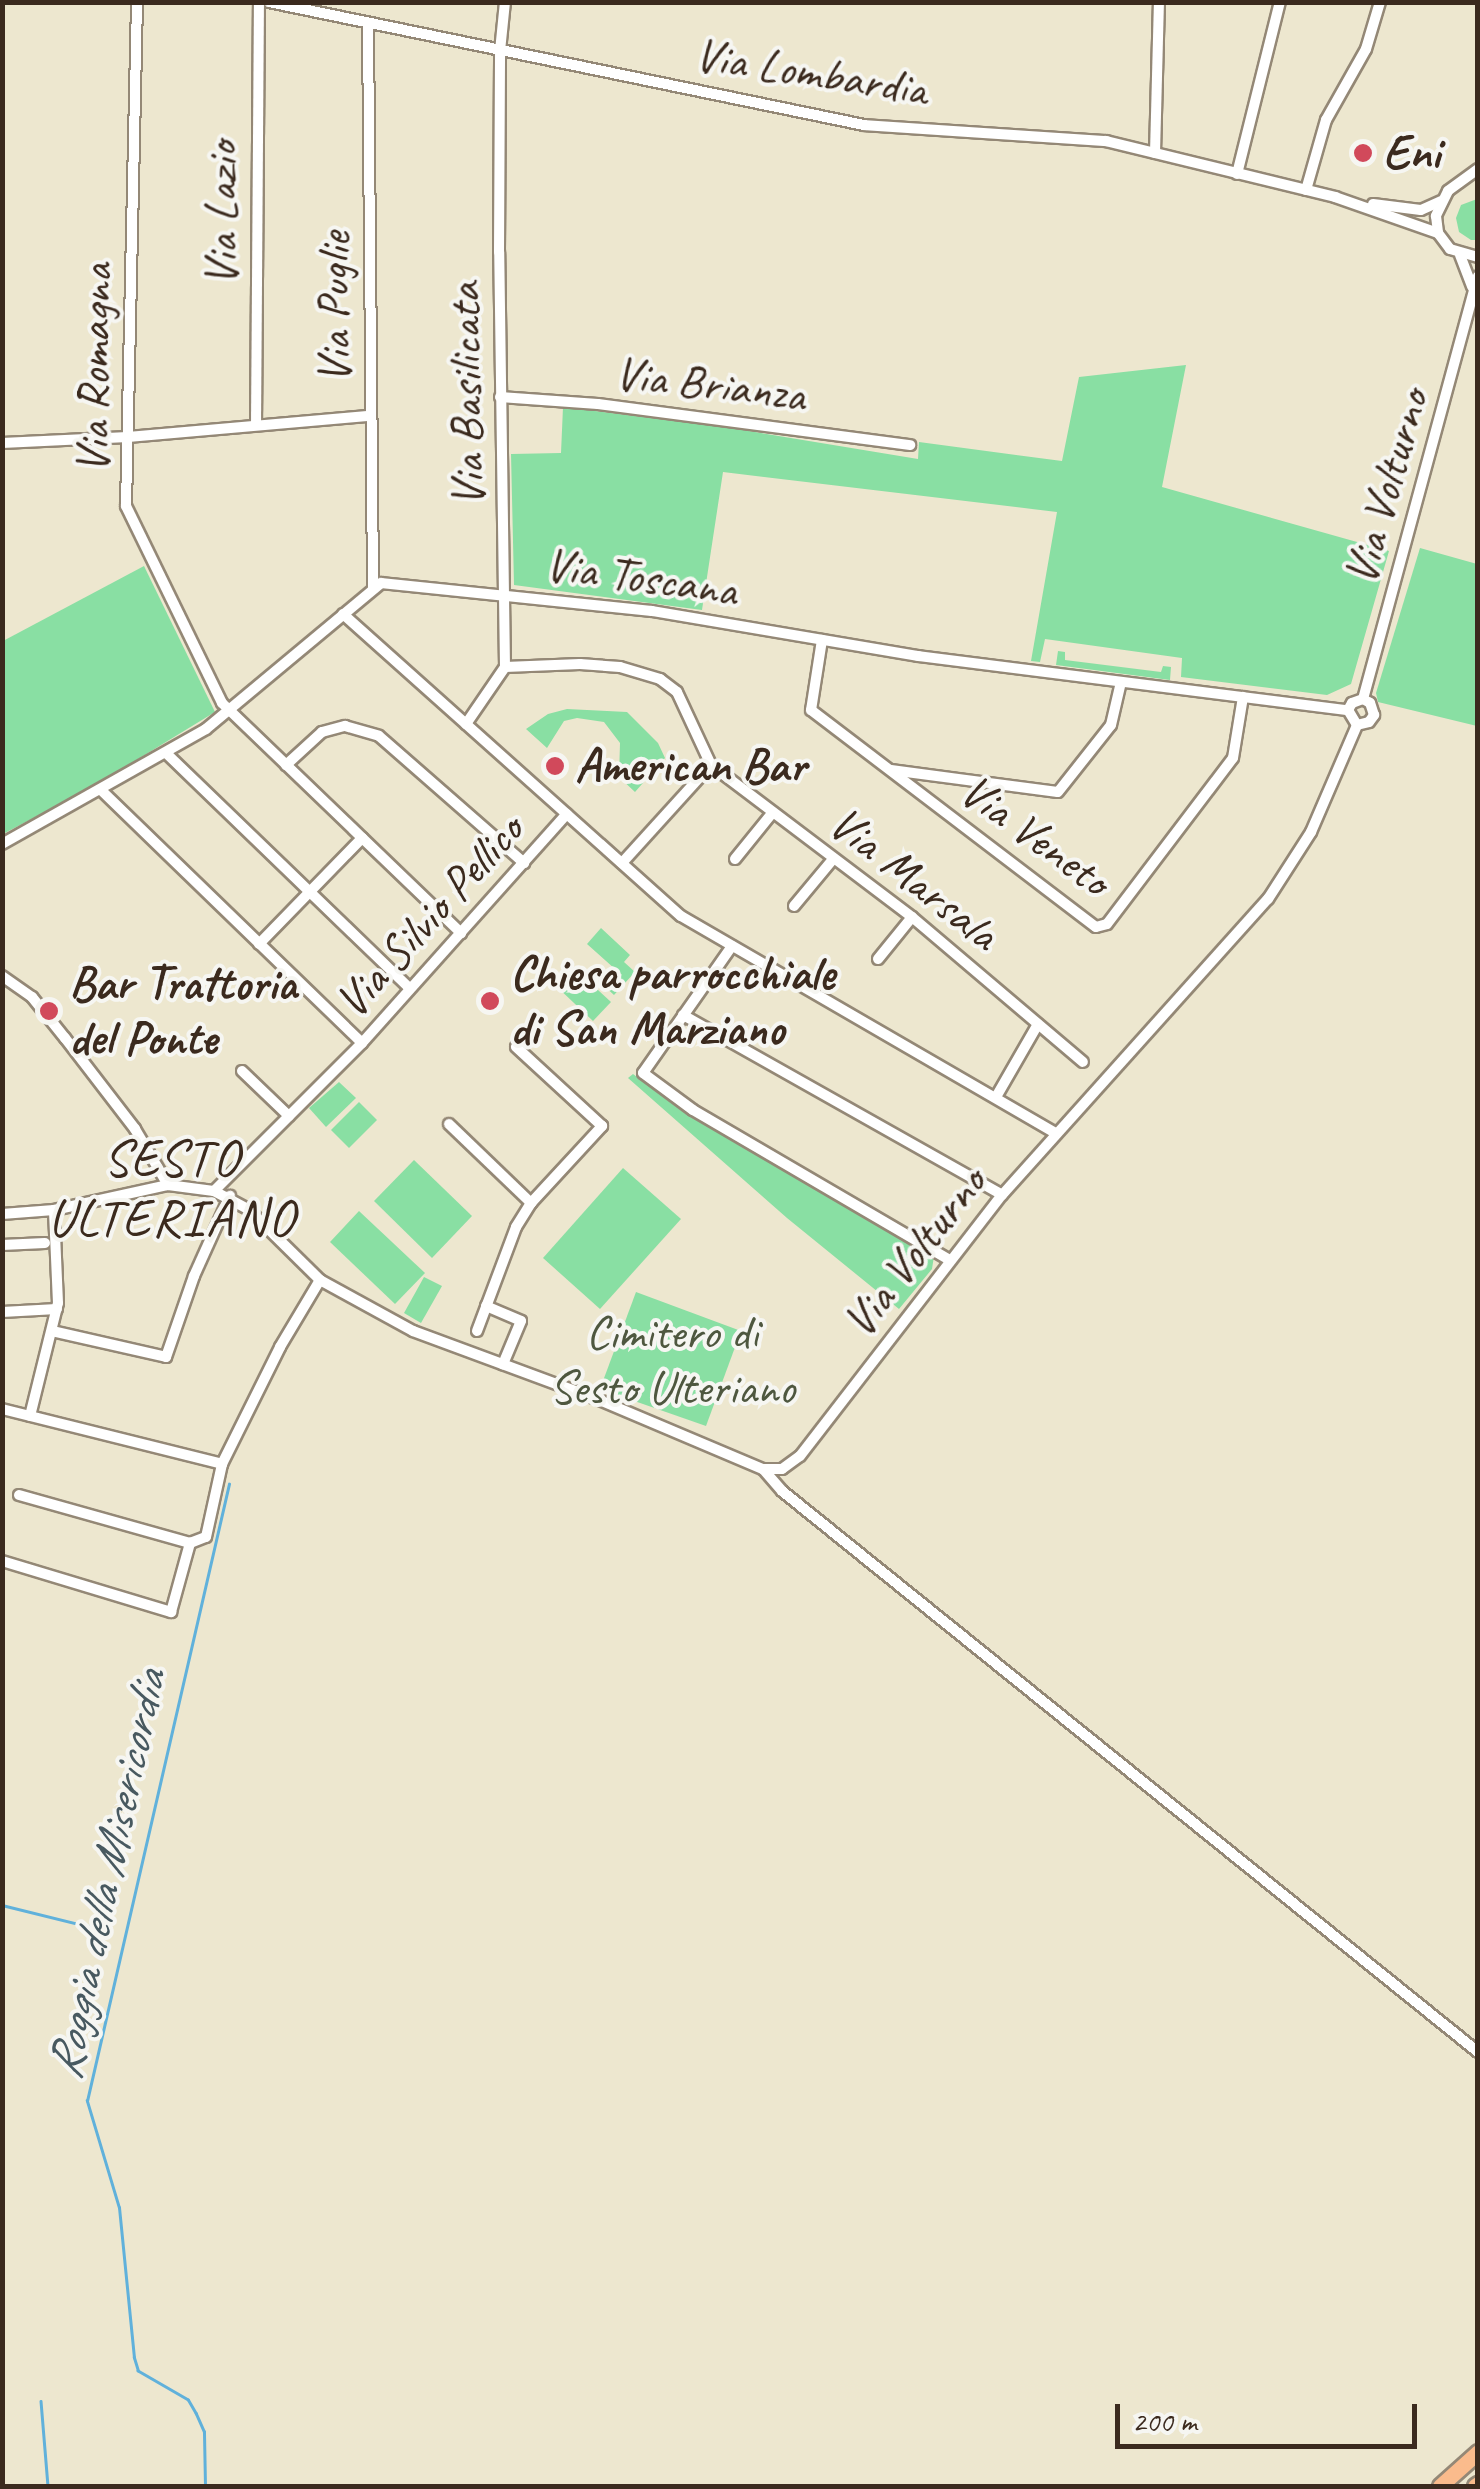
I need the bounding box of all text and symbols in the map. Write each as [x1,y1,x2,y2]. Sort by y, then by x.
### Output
street label: Via Lombardia [691,25,931,119]
place label: Eni [1383,124,1440,182]
street label: Via Lazio [192,141,250,287]
marker: Eni [1352,142,1374,164]
street label: Via Puglie [305,232,363,384]
street label: Via Romagna [63,263,125,475]
street label: Via Basilicata [435,282,497,508]
street label: Via Brianza [612,344,808,424]
street label: Via Volturno [1331,383,1441,591]
street label: Via Toscana [542,535,740,619]
place label: American Bar [575,737,805,795]
marker: American Bar [544,755,566,777]
street label: Via Veneto [949,761,1121,909]
street label: Via Marsala [818,794,1010,962]
street label: Via Silvio Pellico [322,802,536,1030]
place label: Chiesa parrocchiale di San Marziano [510,944,833,1057]
place label: Bar Trattoria del Ponte [69,954,298,1067]
marker: Chiesa parrocchiale di San Marziano [479,990,501,1012]
marker: Bar Trattoria del Ponte [38,1000,60,1022]
district label: SESTO ULTERIANO [48,1128,296,1250]
street label: Via Volturno [830,1155,998,1349]
park label: Cimitero di Sesto Ulteriano [548,1303,796,1416]
water label: Roggia della Misericordia [33,1665,179,2085]
scale bar [1120,2384,1422,2446]
text: 200 m [1132,2402,1197,2440]

